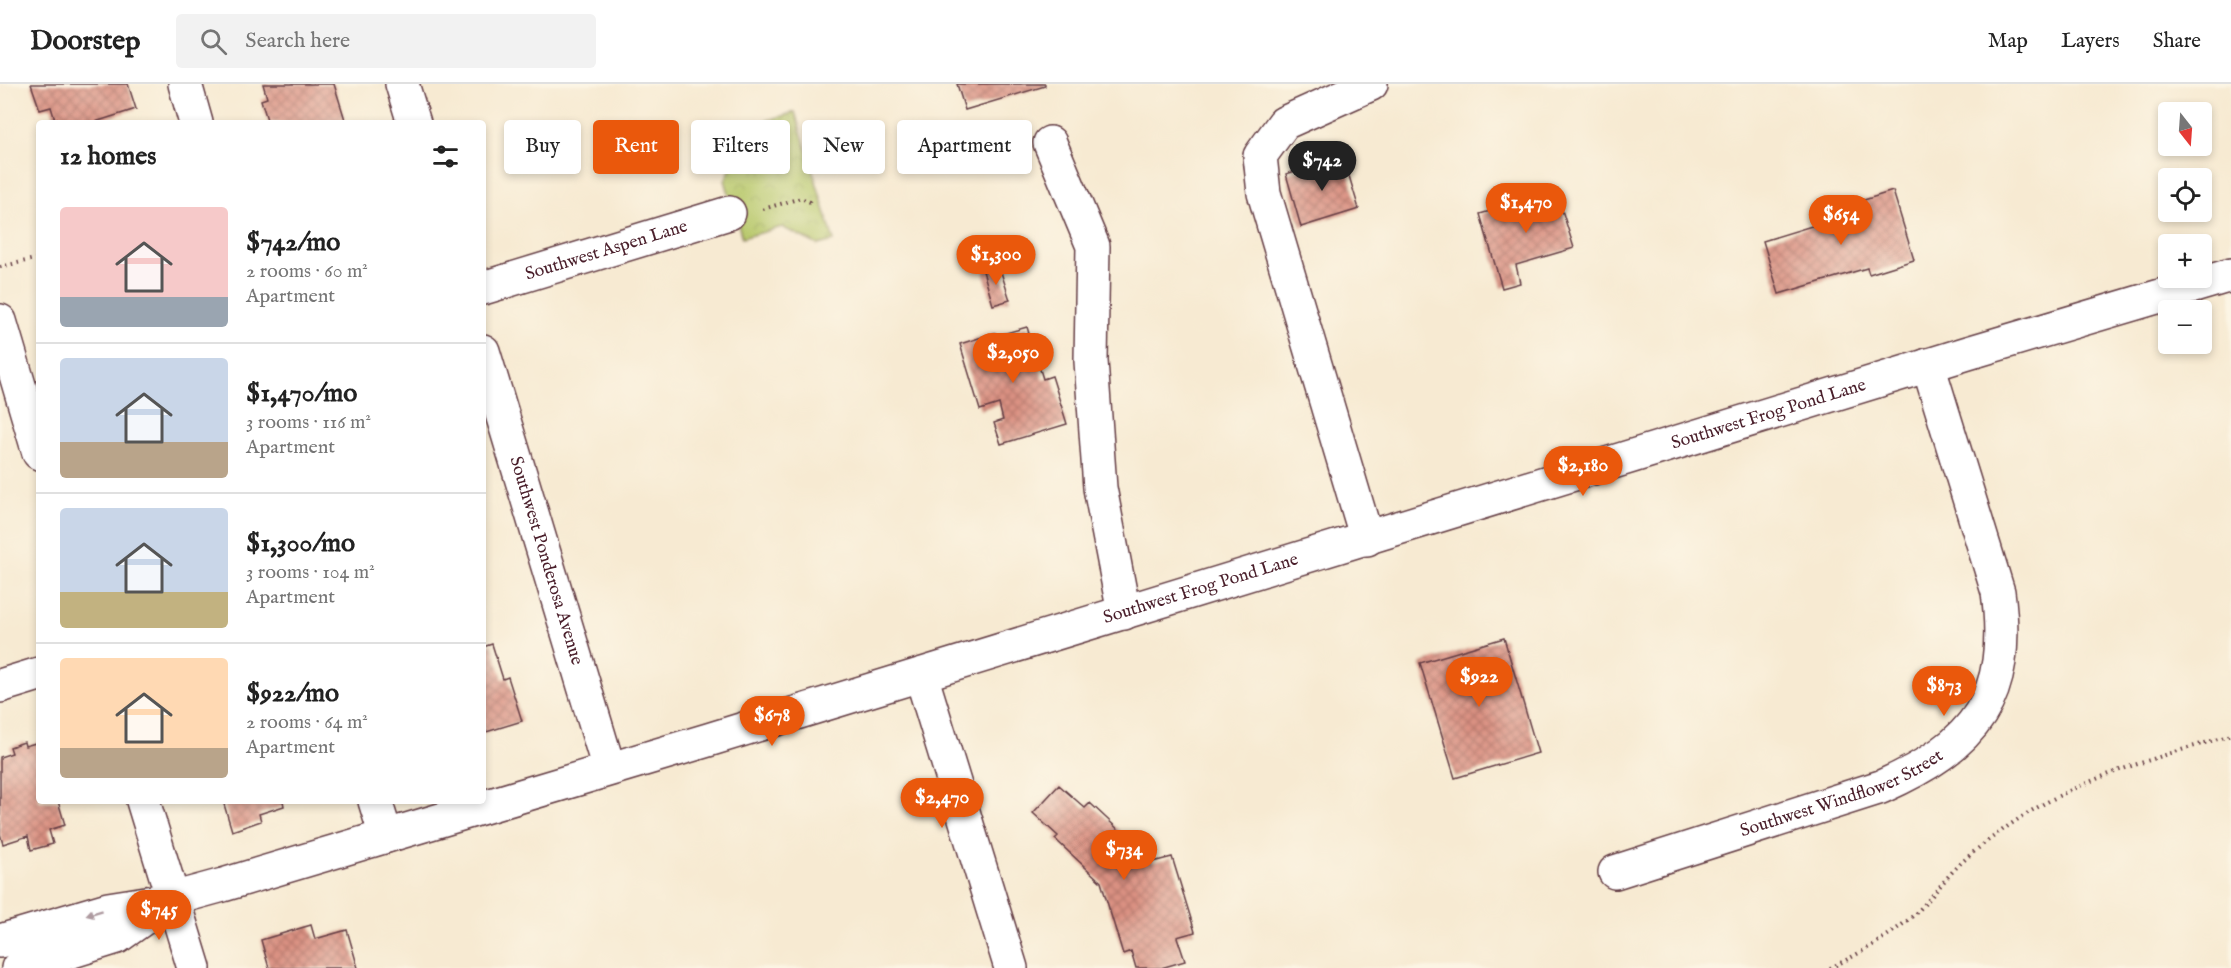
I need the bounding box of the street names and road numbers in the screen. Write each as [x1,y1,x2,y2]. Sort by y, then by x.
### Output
street label: Southwest Aspen Lane [522,215,690,286]
street label: Southwest Frog Pond Lane [1668,374,1869,455]
street label: Southwest Ponderosa Avenue [504,454,588,668]
street label: Southwest Frog Pond Lane [1101,548,1301,629]
street label: Southwest Windflower Street [1737,744,1948,843]

